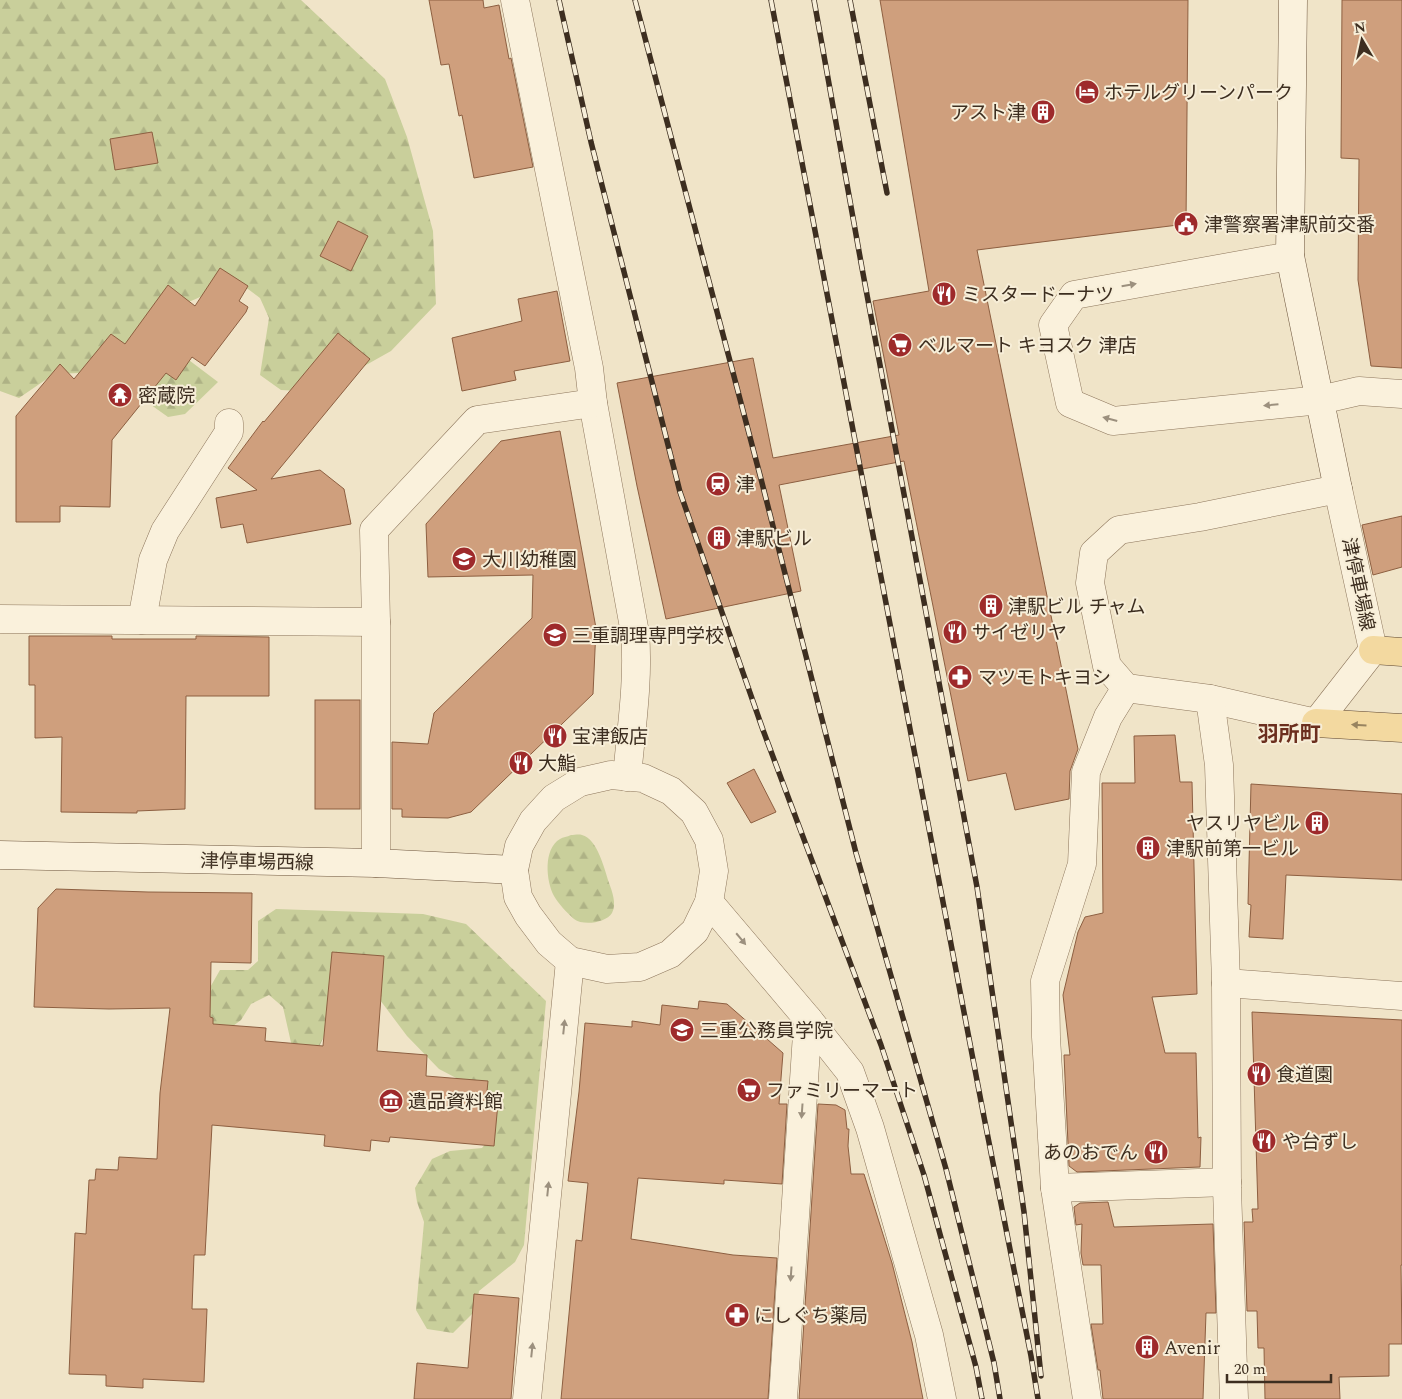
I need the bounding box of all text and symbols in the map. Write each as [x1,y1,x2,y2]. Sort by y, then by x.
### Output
north arrow [1337,15,1387,65]
text: N [1353,16,1367,39]
hotel icon: ホテルグリーンパーク [1074,79,1100,105]
place label: ホテルグリーンパーク [1104,79,1293,108]
place label: アスト津 [950,99,1026,128]
building icon: アスト津 [1030,99,1056,125]
public building icon: 津警察署津駅前交番 [1173,211,1199,237]
place label: 津警察署津駅前交番 [1204,211,1375,240]
restaurant icon: ミスタードーナツ [931,281,957,307]
place label: ミスタードーナツ [962,281,1114,310]
one-way arrow [1121,281,1137,289]
supermarket icon: ベルマート キヨスク 津店 [887,332,913,358]
place label: ベルマート キヨスク 津店 [918,332,1137,361]
temple icon: 密蔵院 [107,382,133,408]
place label: 密蔵院 [138,382,195,411]
one-way arrow [1263,401,1279,409]
one-way arrow [1102,414,1117,422]
station icon: 津 [705,471,731,497]
place label: 津 [736,471,755,500]
building icon: 津駅ビル [706,525,732,551]
place label: 津駅ビル [736,525,812,554]
street label: 津停車場線 [1333,535,1382,634]
school or university icon: 大川幼稚園 [451,546,477,572]
place label: 大川幼稚園 [482,546,577,575]
building icon: 津駅ビル チャム [978,593,1004,619]
place label: 津駅ビル チャム [1008,593,1146,622]
restaurant icon: サイゼリヤ [942,619,968,645]
place label: サイゼリヤ [972,619,1067,648]
school or university icon: 三重調理専門学校 [542,622,568,648]
place label: 三重調理専門学校 [572,622,724,651]
pharmacy icon: マツモトキヨシ [947,664,973,690]
place label: マツモトキヨシ [978,664,1111,693]
district label: 羽所町 [1258,719,1321,751]
one-way arrow [1351,721,1367,729]
restaurant icon: 宝津飯店 [542,723,568,749]
place label: 宝津飯店 [572,723,648,752]
restaurant icon: 大鮨 [508,750,534,776]
place label: 大鮨 [538,750,576,779]
place label: ヤスリヤビル [1186,810,1300,839]
building icon: ヤスリヤビル [1304,810,1330,836]
building icon: 津駅前第一ビル [1135,835,1161,861]
place label: 津駅前第一ビル [1166,835,1299,864]
street label: 津停車場西線 [200,847,314,878]
one-way arrow [735,932,746,945]
school or university icon: 三重公務員学院 [669,1017,695,1043]
place label: 三重公務員学院 [700,1017,833,1046]
one-way arrow [560,1019,568,1035]
restaurant icon: 食道園 [1246,1061,1272,1087]
place label: 食道園 [1276,1061,1333,1090]
supermarket icon: ファミリーマート [736,1077,762,1103]
place label: ファミリーマート [766,1077,918,1106]
museum icon: 遺品資料館 [378,1088,404,1114]
place label: 遺品資料館 [408,1088,503,1117]
one-way arrow [798,1104,806,1120]
restaurant icon: や台ずし [1251,1128,1277,1154]
place label: や台ずし [1282,1128,1358,1157]
place label: あのおでん [1043,1139,1138,1168]
restaurant icon: あのおでん [1143,1139,1169,1165]
one-way arrow [544,1180,552,1196]
one-way arrow [787,1266,795,1282]
pharmacy icon: にしぐち薬局 [724,1302,750,1328]
place label: にしぐち薬局 [754,1302,868,1331]
building icon: Avenir [1134,1334,1160,1360]
place label: Avenir [1164,1334,1221,1363]
one-way arrow [528,1342,536,1358]
scale bar [1227,1352,1331,1384]
text: 20 m [1234,1358,1266,1381]

